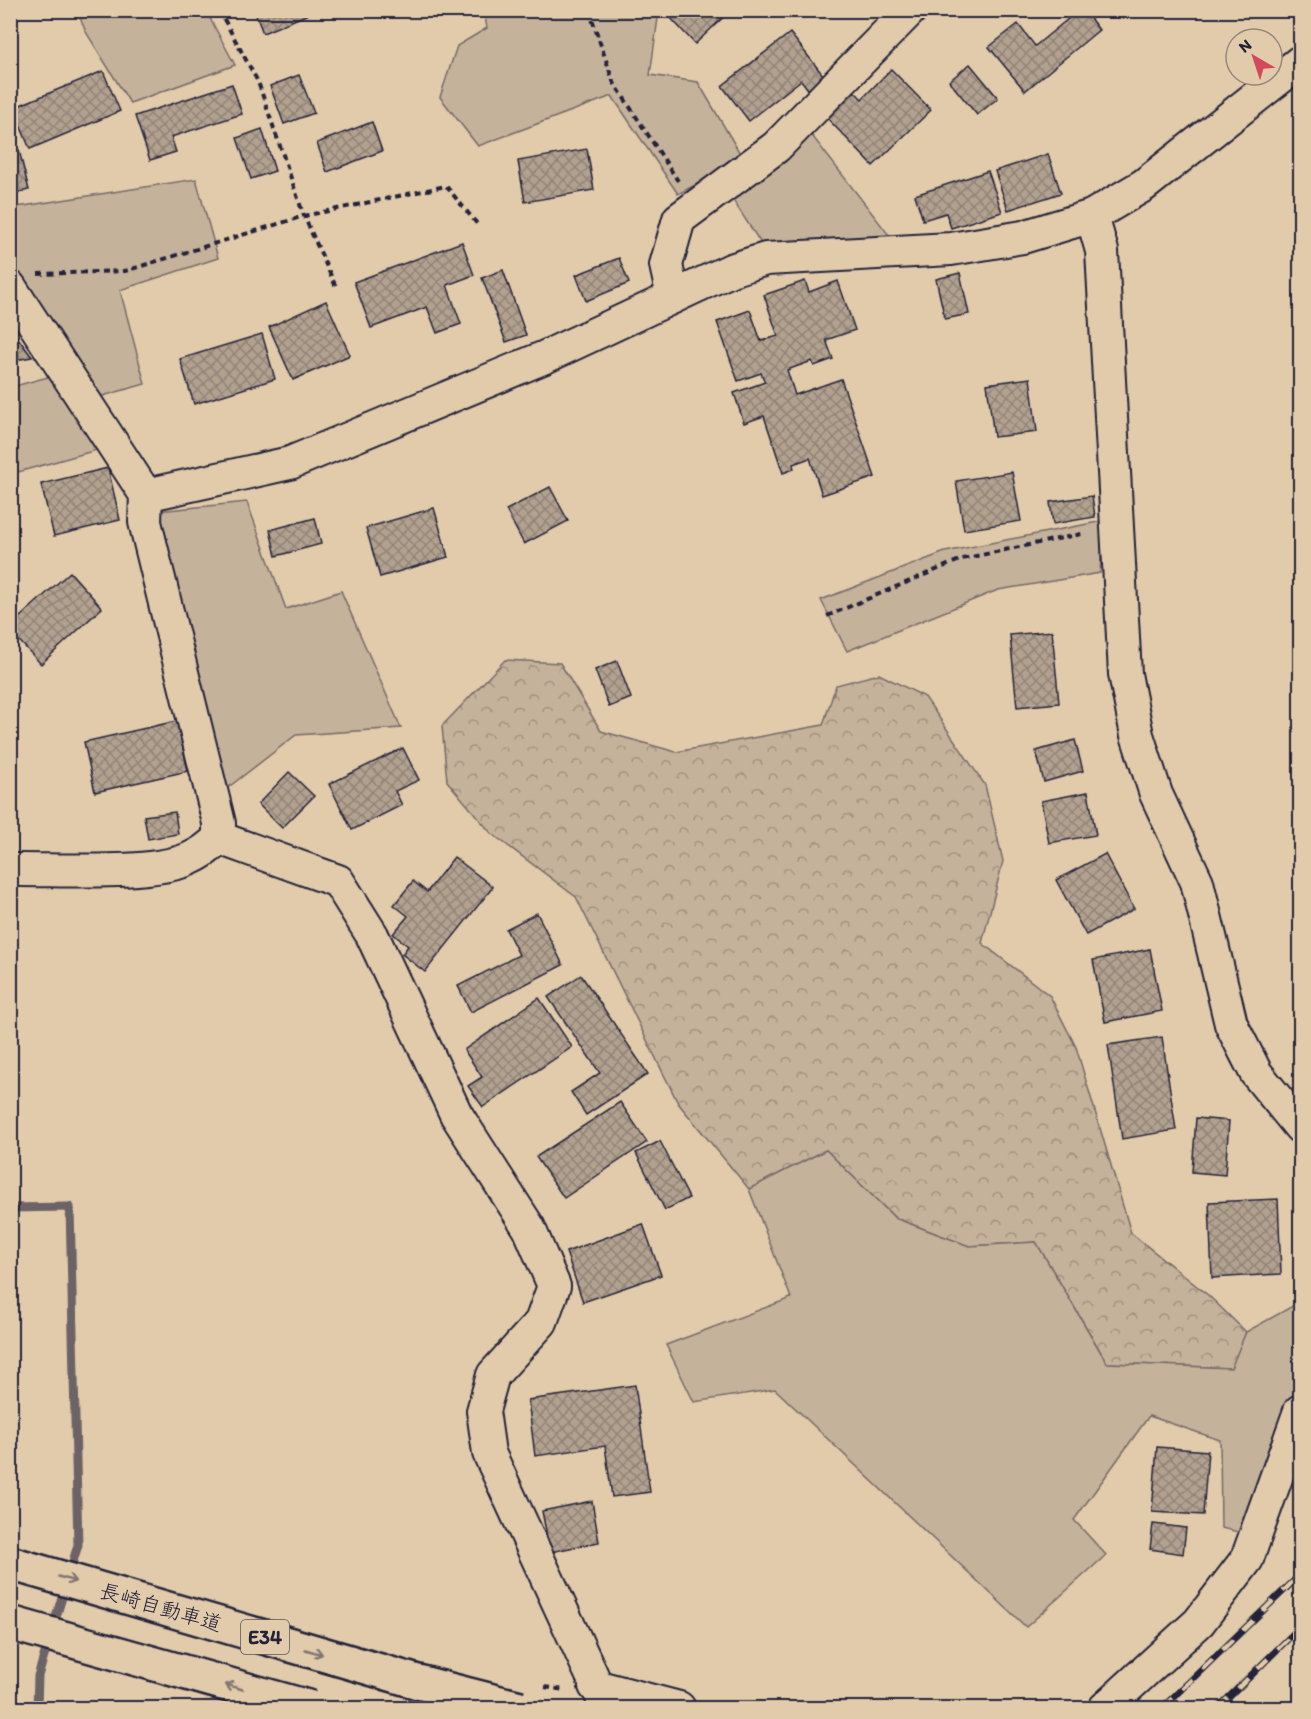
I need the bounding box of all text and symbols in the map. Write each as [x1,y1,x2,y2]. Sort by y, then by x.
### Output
north arrow [1224,27,1284,87]
text: N [1235,35,1255,57]
one-way arrow [57,1574,76,1586]
street label: 長崎自動車道 [97,1578,225,1636]
road number: E34 [241,1620,289,1654]
one-way arrow [304,1647,323,1658]
one-way arrow [225,1681,244,1692]

